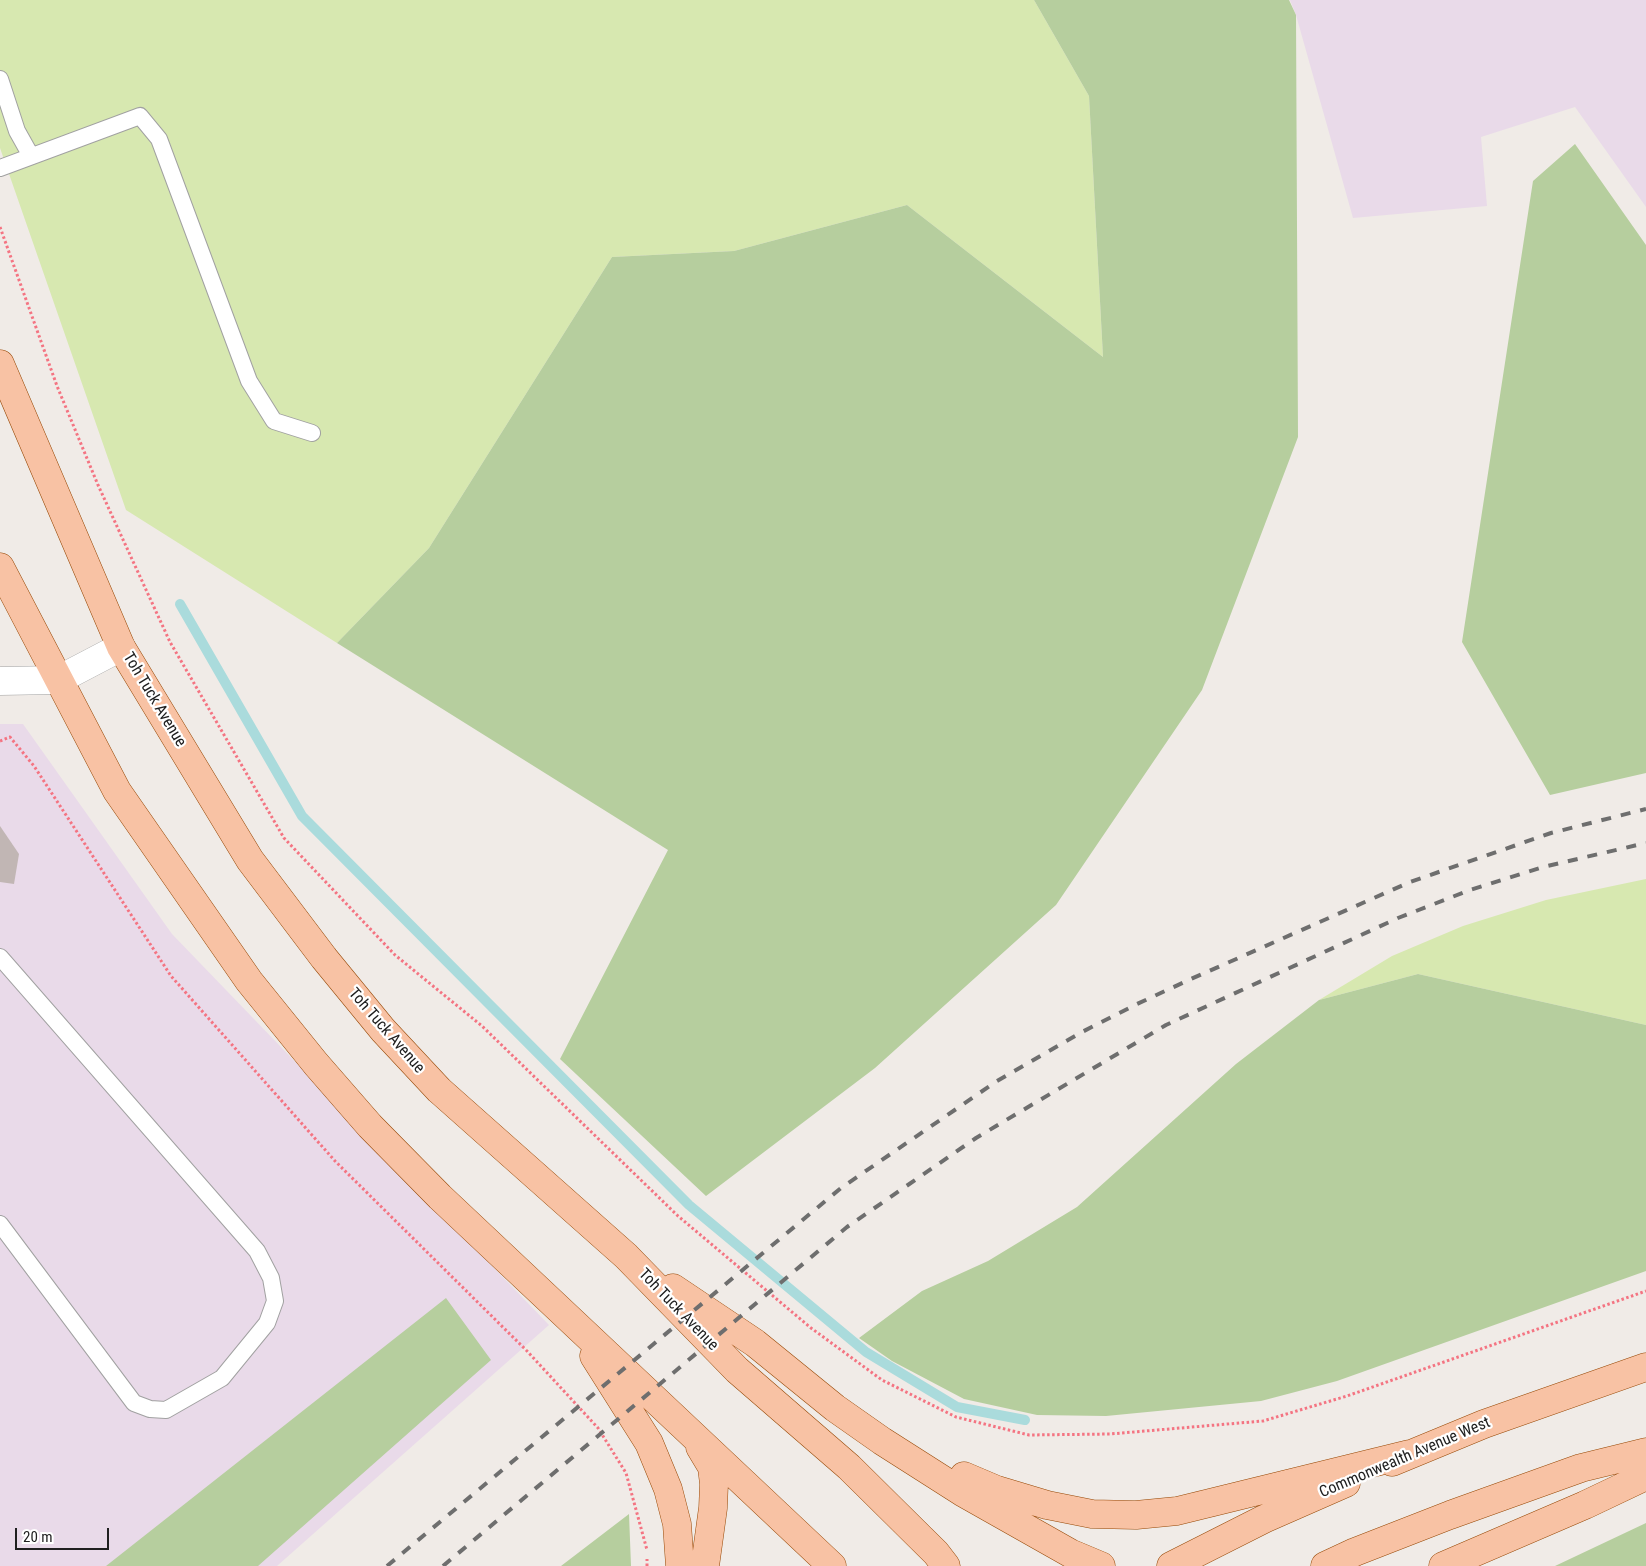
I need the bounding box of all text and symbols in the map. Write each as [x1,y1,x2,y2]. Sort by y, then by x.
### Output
street label: Toh Tuck Avenue [118,649,190,751]
street label: Toh Tuck Avenue [344,984,428,1078]
street label: Toh Tuck Avenue [634,1265,722,1355]
street label: Commonwealth Avenue West [1317,1413,1493,1503]
scale bar [18,1518,111,1550]
text: 20 m [23,1528,53,1546]

